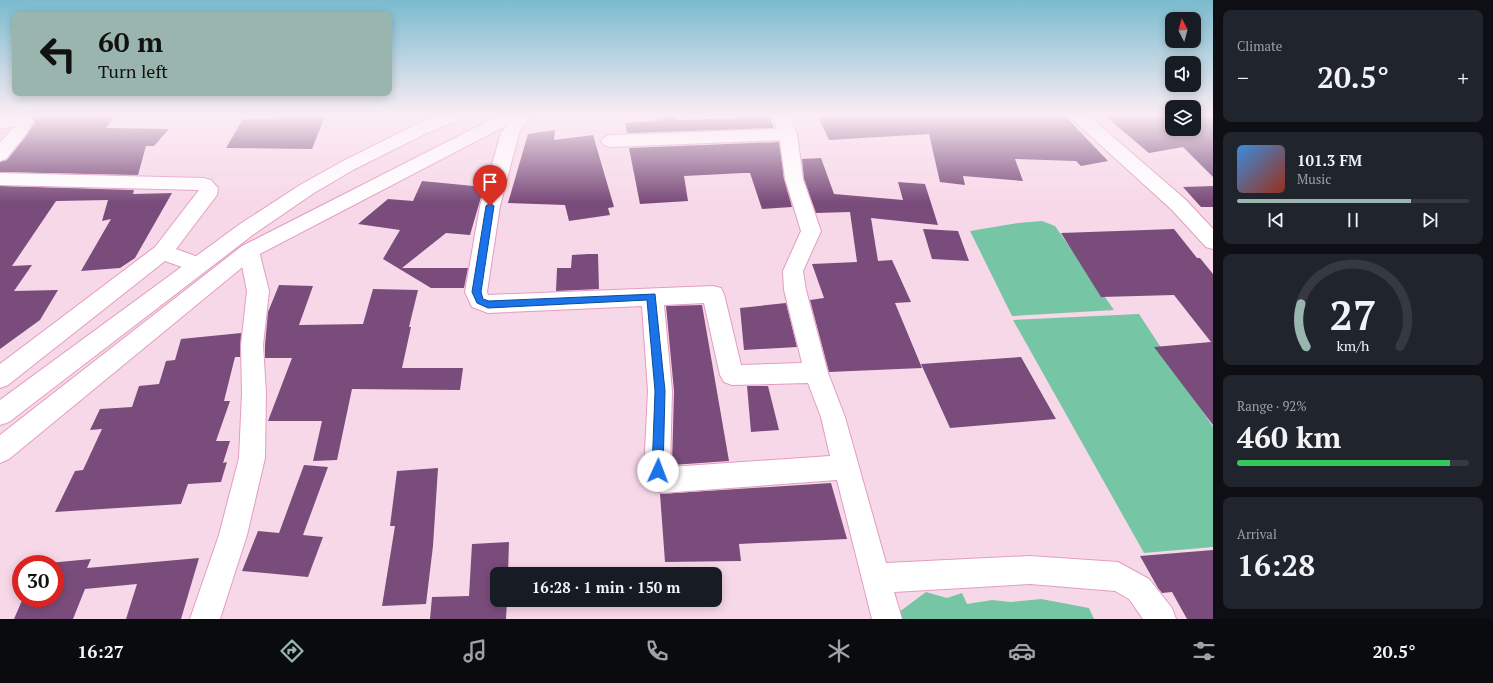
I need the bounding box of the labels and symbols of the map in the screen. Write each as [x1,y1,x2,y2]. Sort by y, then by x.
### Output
north arrow [1165,12,1201,48]
pin [473,165,507,206]
position arrow [637,450,679,492]
speed limit sign: 30 [12,555,64,607]

